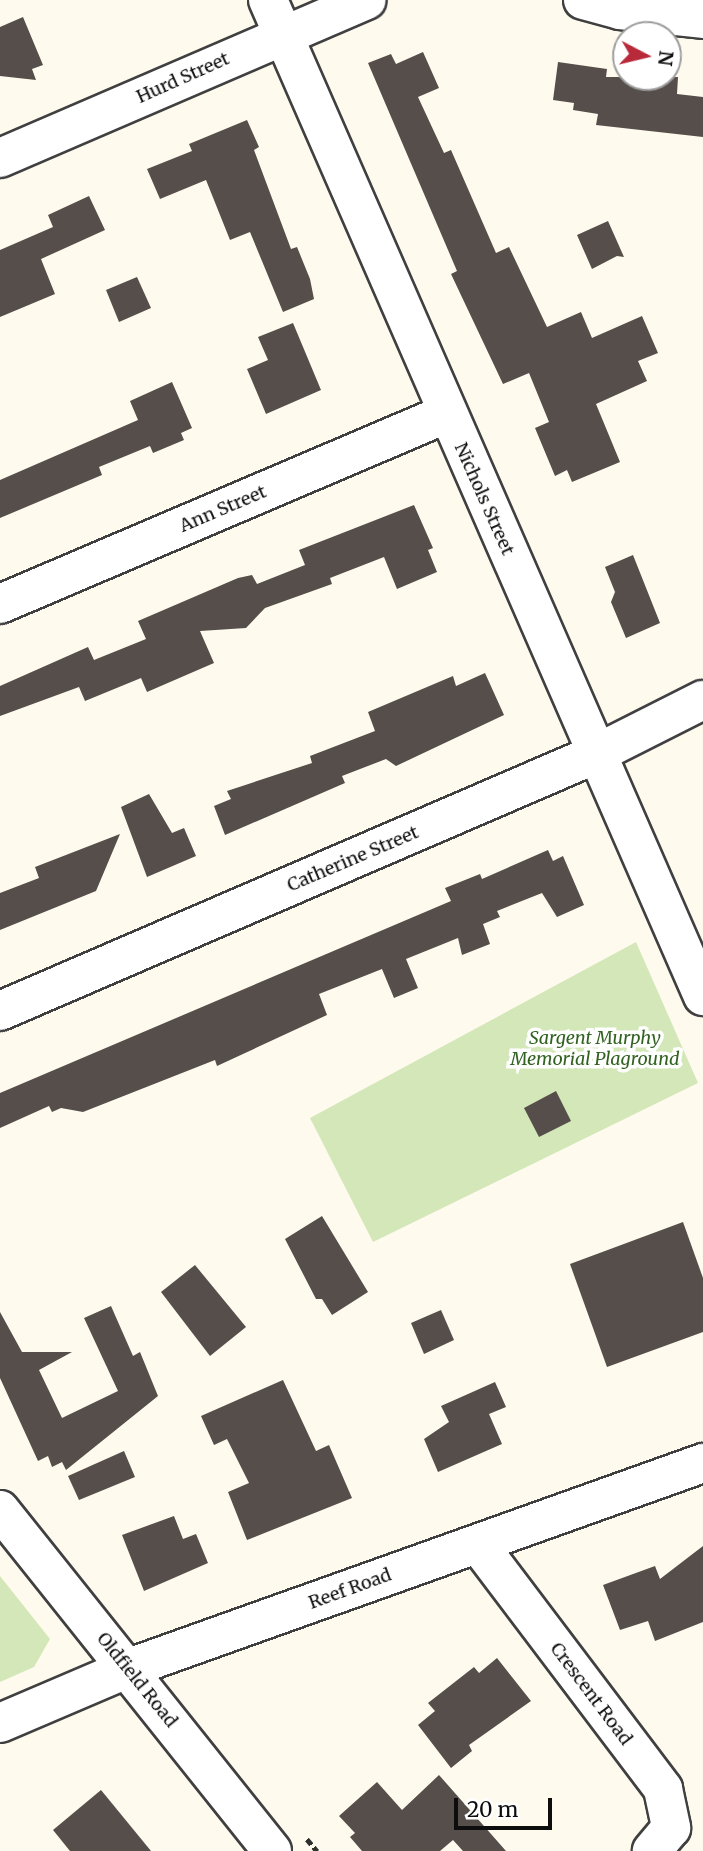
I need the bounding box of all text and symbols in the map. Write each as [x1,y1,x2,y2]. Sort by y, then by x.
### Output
north arrow [612,21,682,91]
street label: Hurd Street [133,48,233,108]
text: N [653,49,679,67]
street label: Nichols Street [450,439,518,559]
street label: Ann Street [176,481,270,537]
street label: Catherine Street [284,822,422,896]
park label: Sargent Murphy Memorial Plaground [511,1028,679,1070]
street label: Reef Road [306,1564,394,1614]
street label: Oldfield Road [92,1628,182,1732]
street label: Crescent Road [545,1639,637,1749]
scale bar [458,1784,556,1828]
text: 20 m [467,1796,518,1823]

